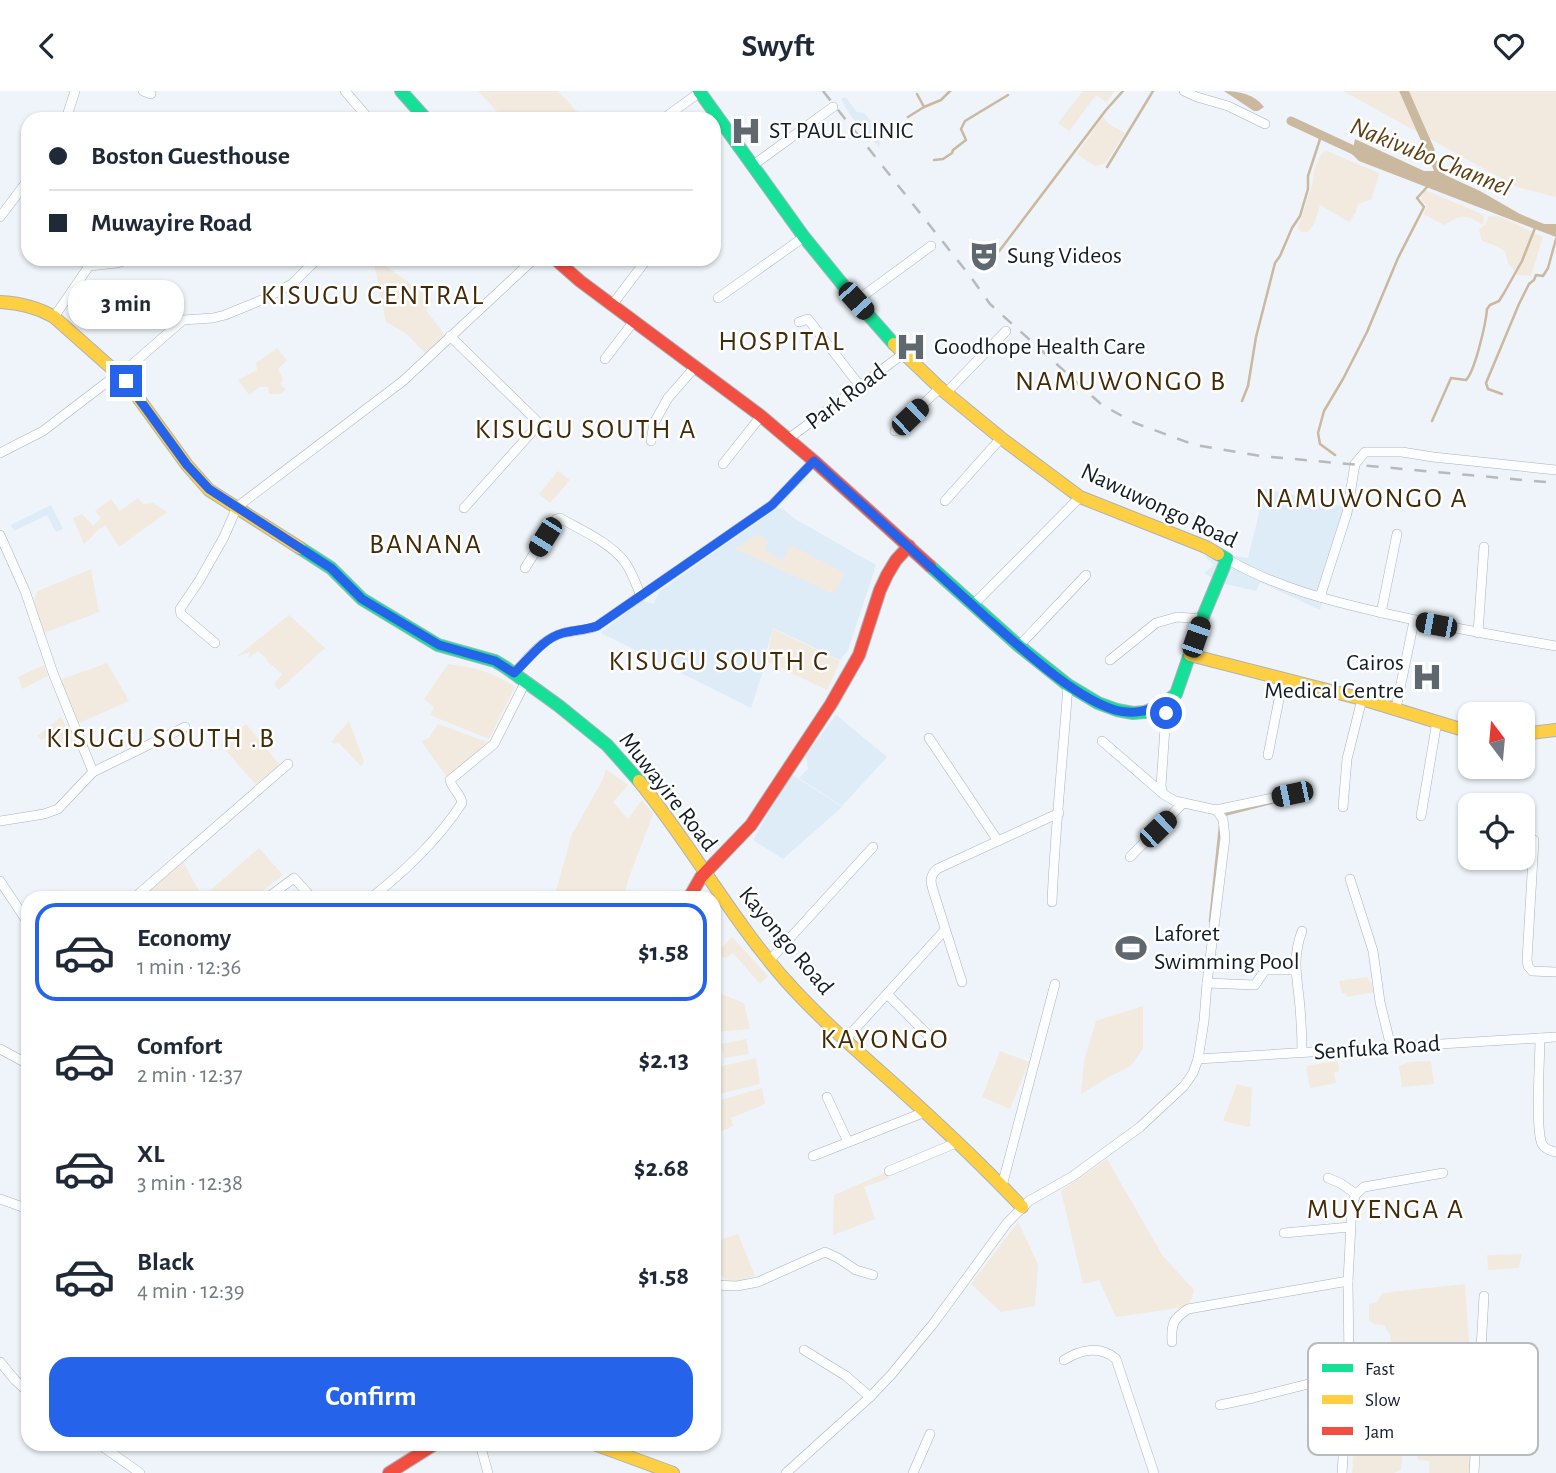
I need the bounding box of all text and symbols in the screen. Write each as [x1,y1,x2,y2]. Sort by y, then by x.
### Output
icon: back [28,27,66,65]
icon: heart [1490,27,1528,65]
text: Swyft [741,30,815,62]
water label: Nakivubo Channel [1347,113,1515,201]
hospital icon: ST PAUL CLINIC [729,114,763,148]
place label: ST PAUL CLINIC [769,119,913,143]
text: Boston Guesthouse [91,143,290,169]
text: Muwayire Road [91,210,252,236]
theatre icon: Sung Videos [967,239,1001,273]
place label: Sung Videos [1007,244,1122,268]
car [835,278,878,324]
callout: 3 min [68,279,184,329]
district label: KISUGU CENTRAL [261,282,485,310]
text: 3 min [101,293,151,316]
district label: HOSPITAL [718,328,846,356]
hospital icon: Goodhope Health Care [894,330,928,364]
place label: Goodhope Health Care [934,335,1146,359]
street label: Park Road [802,359,890,435]
route end [110,365,142,397]
district label: NAMUWONGO B [1015,368,1227,396]
car [888,395,933,439]
district label: KISUGU SOUTH A [475,416,697,444]
street label: Nawuwongo Road [1077,459,1241,553]
district label: NAMUWONGO A [1255,485,1469,513]
car [525,514,566,560]
district label: BANANA [369,531,483,559]
car [1414,611,1459,639]
car [1180,614,1213,660]
district label: KISUGU SOUTH C [608,648,830,676]
place label: Cairos Medical Centre [1264,651,1404,703]
hospital icon: Cairos Medical Centre [1410,660,1444,694]
route start [1150,697,1182,729]
north arrow [1458,702,1535,779]
map controls [1458,702,1535,870]
district label: KISUGU SOUTH .B [46,725,276,753]
street label: Muwayire Road [614,728,722,856]
car [1270,779,1315,809]
button: locate [1458,793,1535,870]
car [1136,807,1181,851]
street label: Kayongo Road [734,882,838,1000]
icon: car [53,921,116,984]
place label: Laforet Swimming Pool [1154,922,1300,974]
text: Economy [137,925,231,951]
sports icon: Laforet Swimming Pool [1114,931,1148,965]
text: $1.58 [638,939,689,965]
text: 1 min · 12:36 [137,956,241,979]
district label: KAYONGO [821,1026,949,1054]
icon: car [53,1029,116,1092]
street label: Senfuka Road [1313,1032,1441,1064]
text: Comfort [137,1033,222,1059]
text: $2.13 [639,1047,689,1073]
text: 2 min · 12:37 [137,1064,243,1087]
icon: car [53,1137,116,1200]
text: XL [137,1141,164,1167]
text: $2.68 [634,1155,689,1181]
text: 3 min · 12:38 [137,1172,243,1195]
district label: MUYENGA A [1307,1196,1465,1224]
icon: car [53,1245,116,1308]
text: Black [137,1249,194,1275]
text: $1.58 [638,1263,689,1289]
text: 4 min · 12:39 [137,1280,244,1303]
legend [1308,1343,1538,1455]
button: Confirm [49,1357,693,1437]
text: Fast [1365,1360,1395,1379]
text: Slow [1365,1391,1401,1410]
text: Jam [1365,1423,1394,1442]

